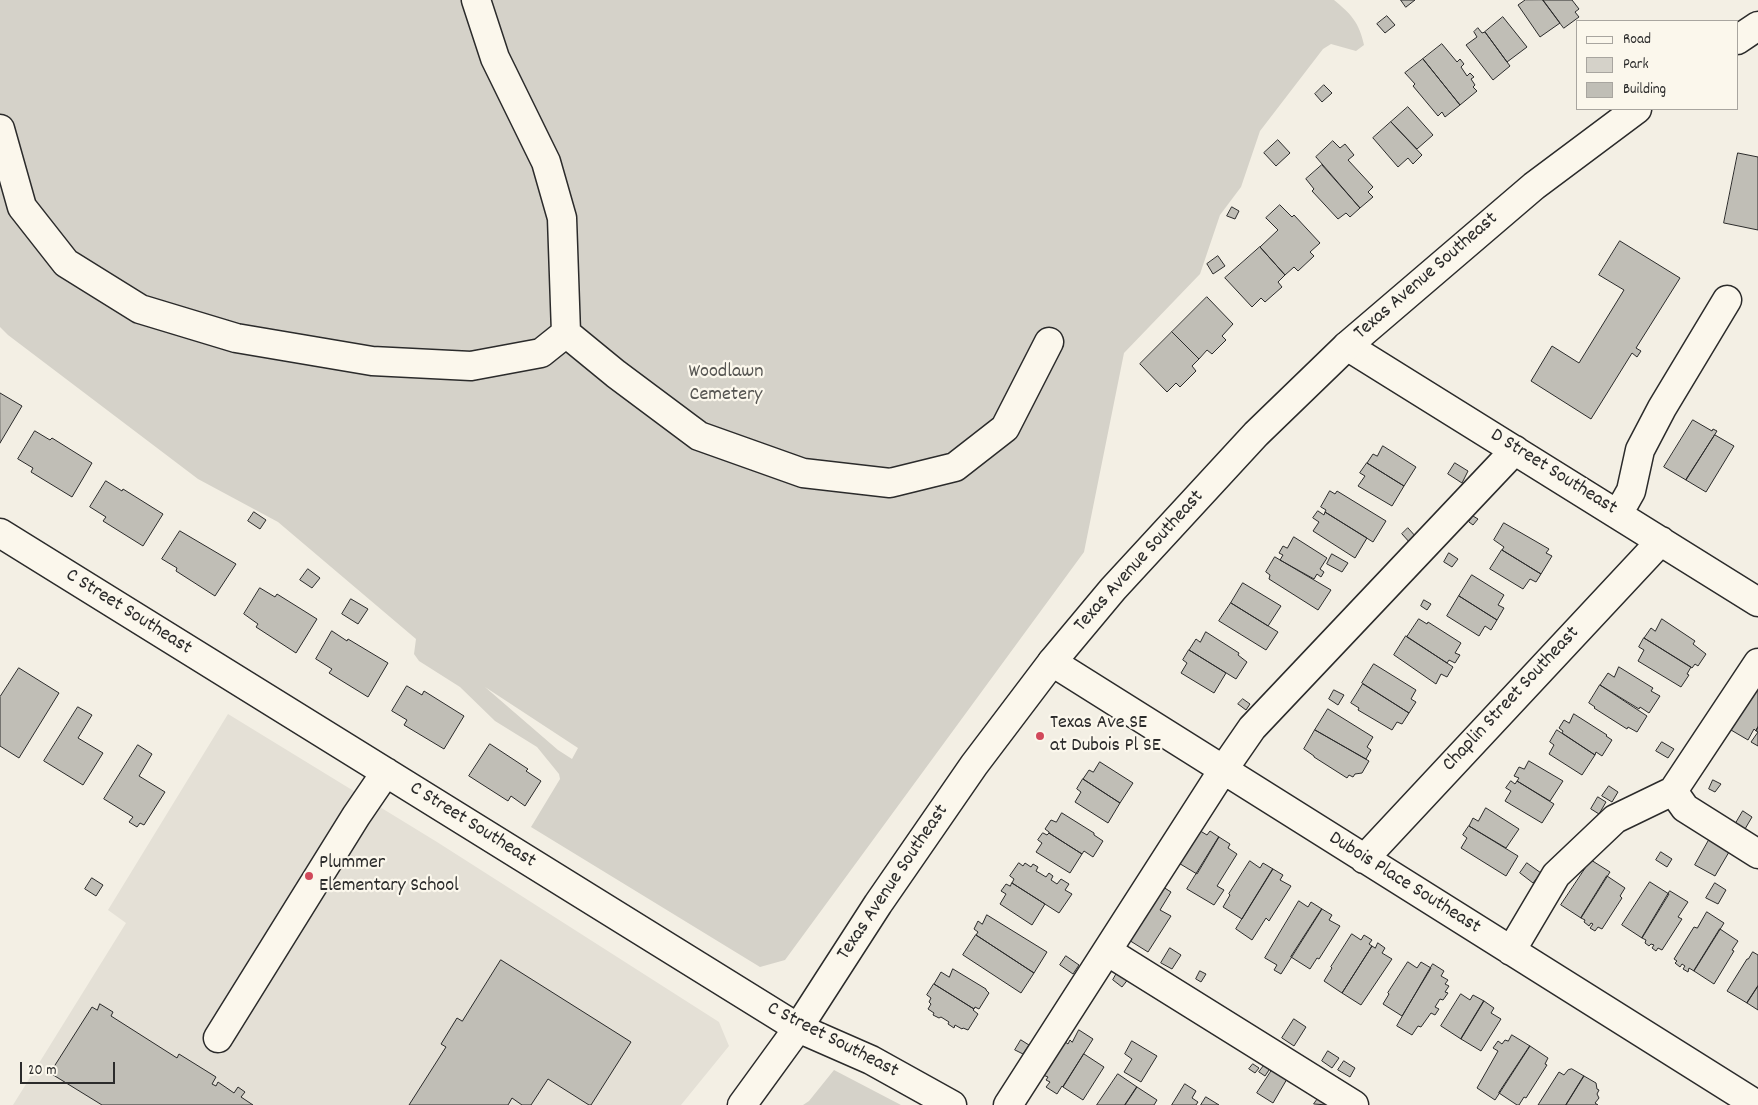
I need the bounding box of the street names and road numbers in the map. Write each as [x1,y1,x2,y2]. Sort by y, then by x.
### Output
street label: Texas Avenue Southeast [1350,208,1504,346]
street label: D Street Southeast [1485,424,1621,522]
street label: Texas Avenue Southeast [1070,486,1210,638]
street label: C Street Southeast [60,565,196,661]
street label: Chaplin Street Southeast [1438,622,1586,778]
street label: C Street Southeast [404,778,540,874]
street label: Texas Avenue Southeast [833,801,955,965]
street label: Dubois Place Southeast [1324,828,1484,940]
street label: C Street Southeast [762,998,902,1084]

